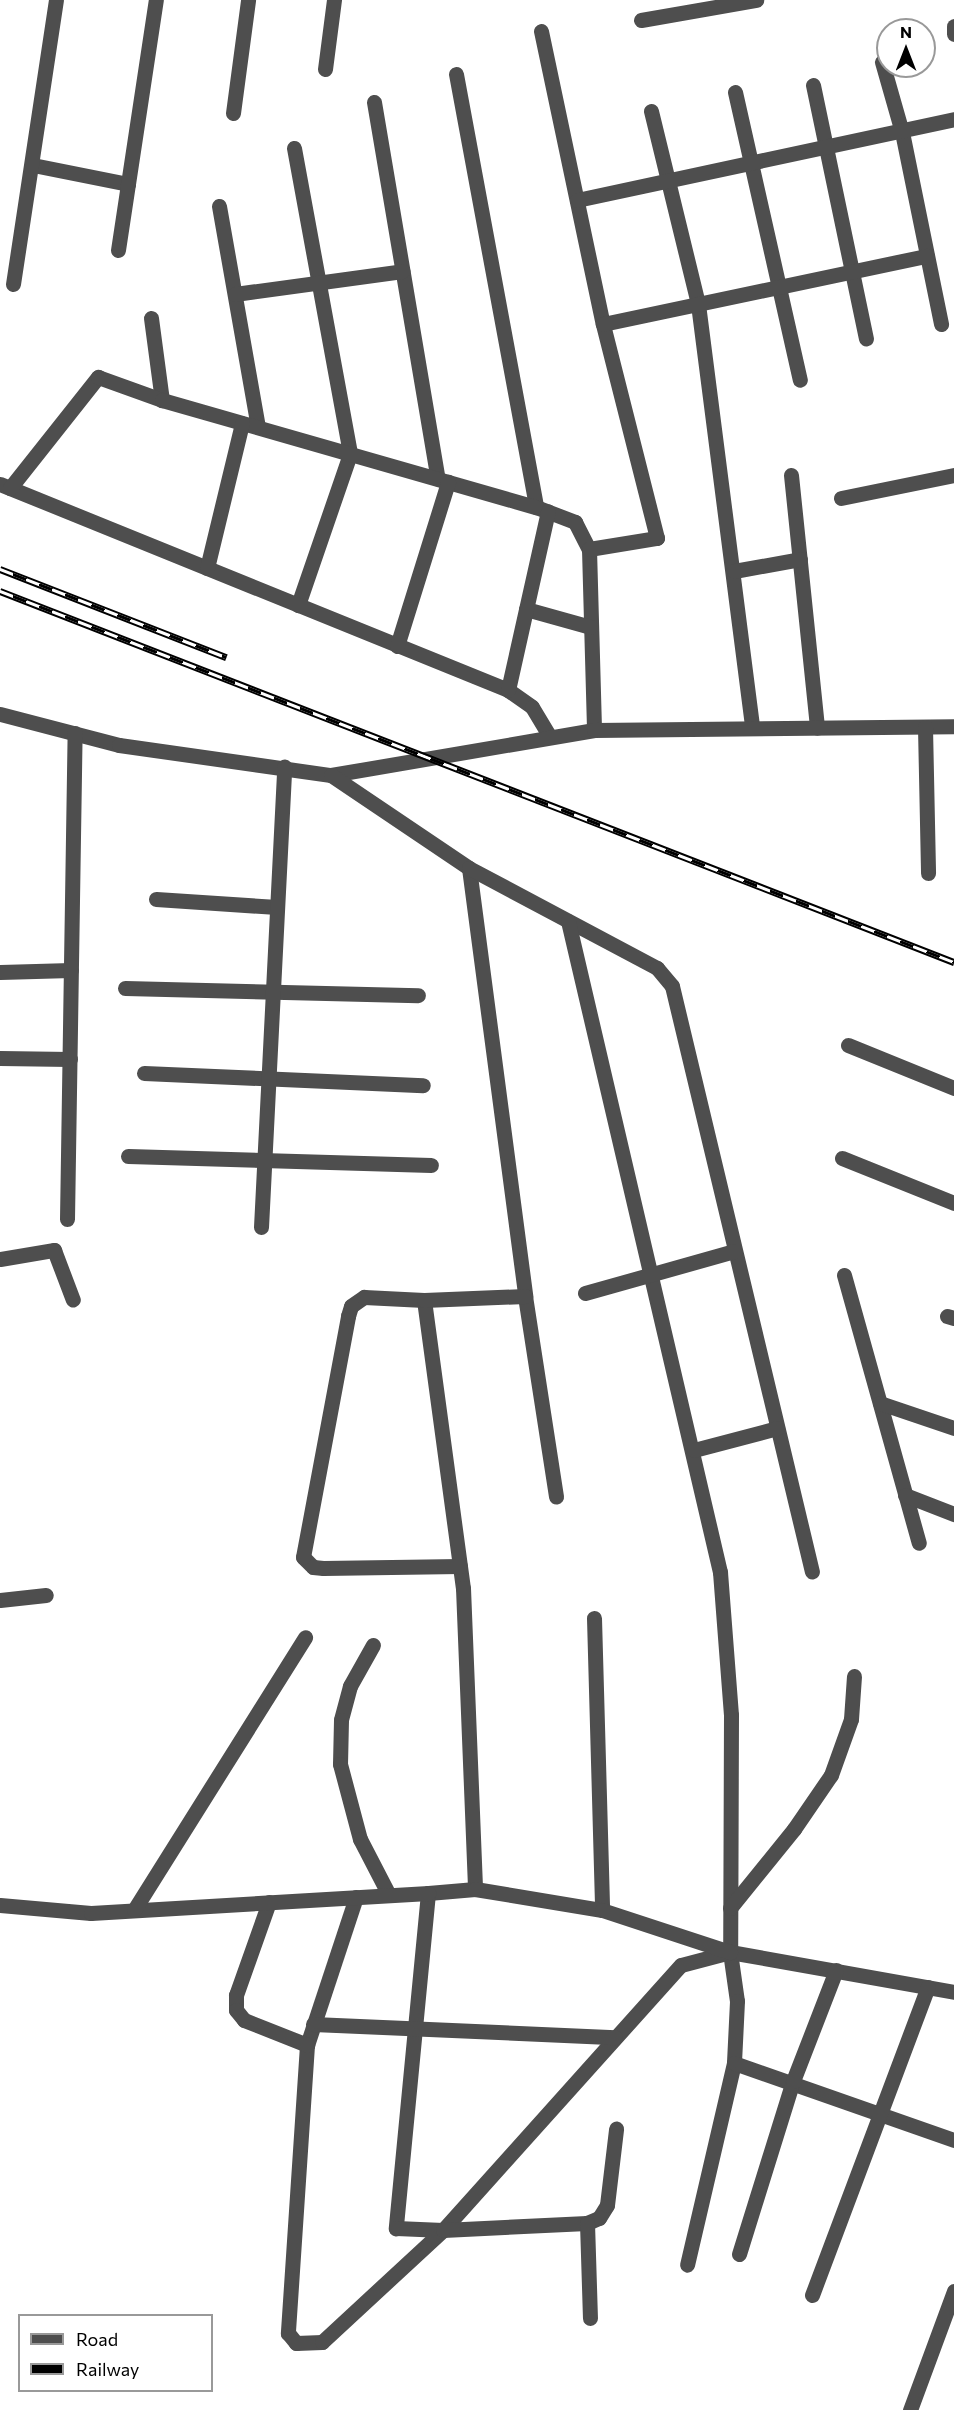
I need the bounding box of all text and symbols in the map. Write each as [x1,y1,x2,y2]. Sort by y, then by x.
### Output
north arrow [876,18,936,78]
text: N [900,22,912,41]
legend [18,2314,213,2392]
text: Road [76,2328,118,2350]
text: Railway [76,2358,139,2380]

